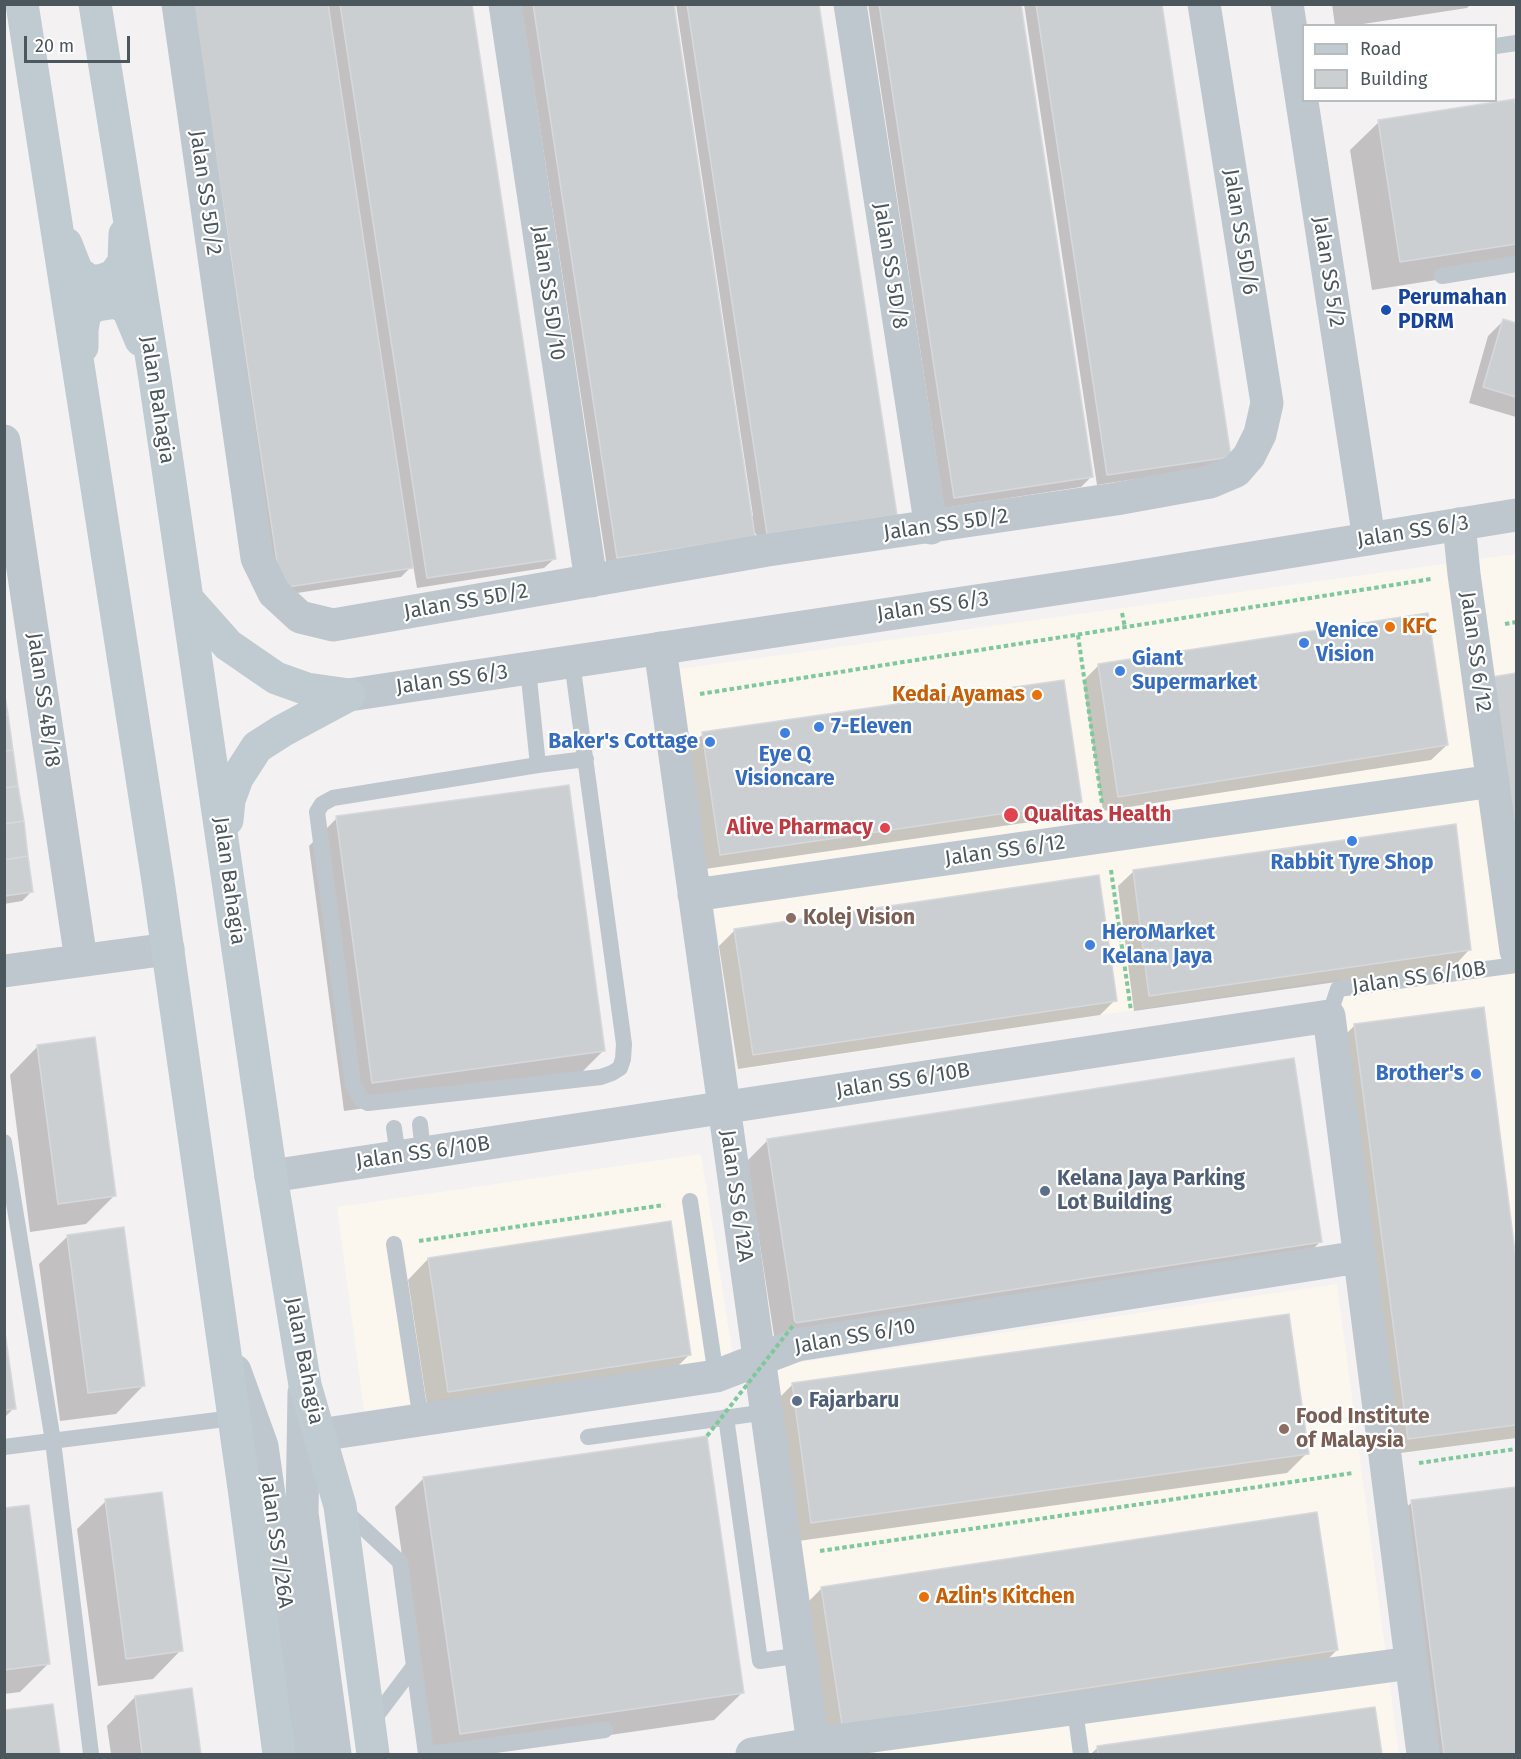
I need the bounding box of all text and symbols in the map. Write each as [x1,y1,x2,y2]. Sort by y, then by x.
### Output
scale bar [27,24,134,62]
legend [1302,24,1497,102]
text: 20 m [35,35,74,57]
text: Road [1360,38,1402,60]
text: Building [1360,68,1427,90]
street label: Jalan SS 5D/2 [184,129,226,257]
street label: Jalan SS 5D/6 [1218,167,1262,297]
street label: Jalan SS 5D/8 [868,201,912,331]
street label: Jalan SS 5/2 [1307,215,1349,329]
street label: Jalan SS 5D/10 [526,224,570,362]
place label: Perumahan PDRM [1398,285,1507,335]
marker: Perumahan PDRM [1379,303,1393,317]
street label: Jalan Bahagia [134,334,180,466]
street label: Jalan SS 5D/2 [882,504,1010,546]
street label: Jalan SS 6/3 [1355,511,1471,553]
street label: Jalan SS 5D/2 [402,579,530,625]
street label: Jalan SS 6/3 [875,587,991,627]
street label: Jalan SS 6/12 [1454,590,1496,714]
place label: KFC [1402,614,1437,640]
place label: Venice Vision [1316,618,1378,668]
marker: KFC [1383,620,1397,634]
street label: Jalan SS 4B/18 [21,631,65,769]
marker: Venice Vision [1297,636,1311,650]
place label: Giant Supermarket [1132,646,1257,696]
street label: Jalan SS 6/3 [394,660,510,700]
marker: Giant Supermarket [1113,664,1127,678]
place label: Kedai Ayamas [892,682,1025,708]
marker: Kedai Ayamas [1030,688,1044,702]
place label: 7-Eleven [831,714,912,740]
marker: 7-Eleven [812,720,826,734]
marker: Eye Q Visioncare [778,726,792,740]
place label: Baker's Cottage [548,729,698,755]
marker: Baker's Cottage [703,735,717,749]
place label: Eye Q Visioncare [735,742,835,792]
place label: Qualitas Health [1024,802,1171,828]
marker: Qualitas Health [1002,806,1020,824]
street label: Jalan Bahagia [208,815,250,947]
place label: Alive Pharmacy [727,815,873,841]
marker: Alive Pharmacy [878,821,892,835]
street label: Jalan SS 6/12 [943,830,1067,872]
marker: Rabbit Tyre Shop [1345,834,1359,848]
place label: Rabbit Tyre Shop [1270,850,1434,876]
place label: Kolej Vision [803,905,915,931]
marker: Kolej Vision [784,911,798,925]
place label: HeroMarket Kelana Jaya [1102,920,1215,970]
marker: HeroMarket Kelana Jaya [1083,938,1097,952]
street label: Jalan SS 6/10B [1350,956,1488,1000]
street label: Jalan SS 6/10B [834,1058,972,1104]
place label: Brother's [1376,1061,1464,1087]
marker: Brother's [1469,1067,1483,1081]
street label: Jalan SS 6/12A [714,1128,758,1264]
street label: Jalan SS 6/10B [354,1131,492,1175]
place label: Kelana Jaya Parking Lot Building [1057,1166,1245,1216]
marker: Kelana Jaya Parking Lot Building [1038,1184,1052,1198]
street label: Jalan Bahagia [279,1295,329,1427]
street label: Jalan SS 6/10 [793,1314,917,1360]
place label: Fajarbaru [809,1388,899,1414]
marker: Fajarbaru [790,1394,804,1408]
place label: Food Institute of Malaysia [1296,1404,1429,1454]
marker: Food Institute of Malaysia [1277,1422,1291,1436]
street label: Jalan SS 7/26A [254,1474,298,1610]
place label: Azlin's Kitchen [936,1584,1075,1610]
marker: Azlin's Kitchen [917,1590,931,1604]

